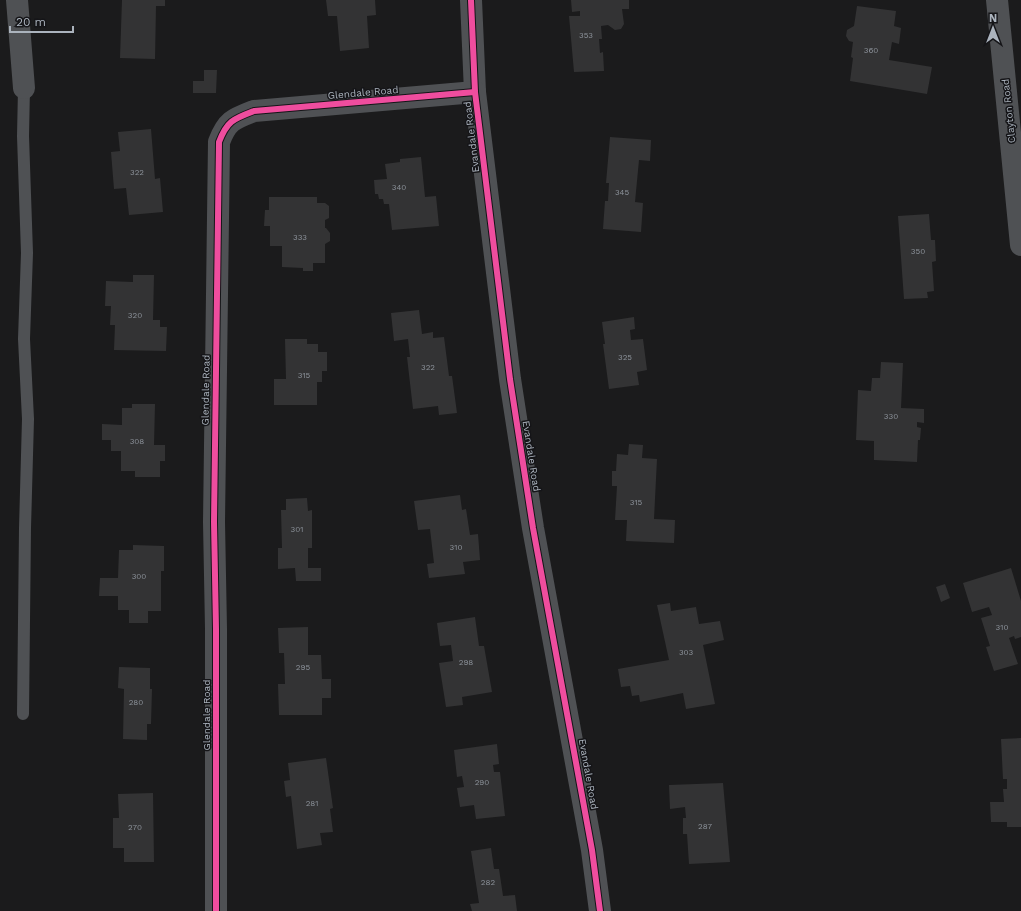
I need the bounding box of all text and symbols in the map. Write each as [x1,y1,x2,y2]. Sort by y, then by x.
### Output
scale bar [10,8,73,34]
north arrow [973,8,1013,48]
text: N [989,12,997,25]
text: 20 m [16,15,46,29]
house number: 353 [579,31,593,40]
house number: 360 [864,46,878,55]
street label: Clayton Road [1000,78,1017,144]
street label: Glendale Road [327,84,399,101]
street label: Evandale Road [462,101,481,173]
house number: 322 [130,168,144,177]
house number: 340 [392,183,406,192]
house number: 345 [615,188,629,197]
house number: 333 [293,233,307,242]
house number: 350 [911,247,925,256]
house number: 320 [128,311,142,320]
house number: 325 [618,353,632,362]
street label: Glendale Road [199,354,212,426]
house number: 322 [421,363,435,372]
house number: 315 [298,371,311,380]
house number: 330 [884,412,898,421]
street label: Evandale Road [520,420,543,492]
house number: 308 [130,437,144,446]
house number: 315 [630,498,643,507]
house number: 301 [291,525,303,534]
house number: 310 [450,543,462,552]
house number: 300 [132,572,146,581]
house number: 310 [996,623,1008,632]
house number: 303 [679,648,693,657]
house number: 298 [459,658,473,667]
house number: 295 [296,663,310,672]
street label: Glendale Road [201,680,212,750]
house number: 280 [129,698,143,707]
street label: Evandale Road [577,738,600,810]
house number: 290 [475,778,489,787]
house number: 281 [306,799,318,808]
house number: 287 [698,822,712,831]
house number: 270 [128,823,142,832]
house number: 282 [481,878,495,887]

